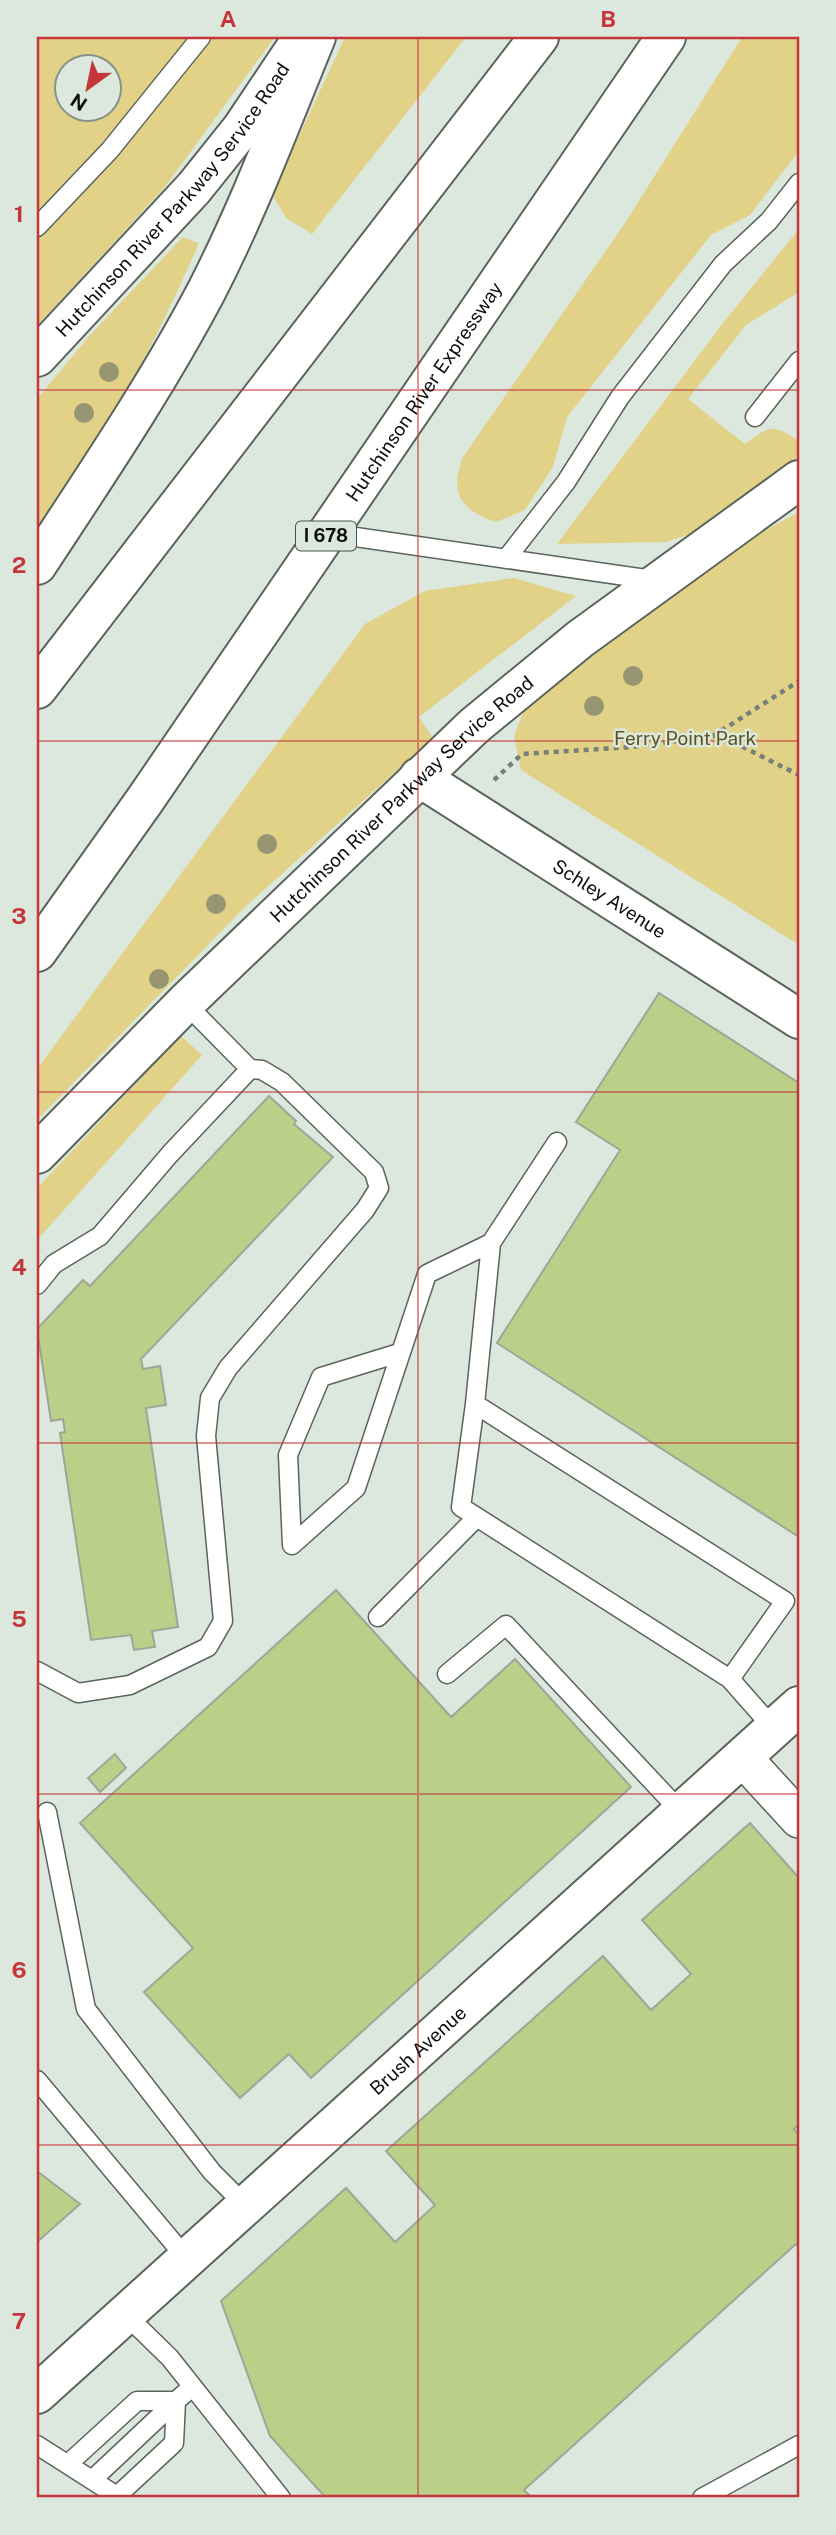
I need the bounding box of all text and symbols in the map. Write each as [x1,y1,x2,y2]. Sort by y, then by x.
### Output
text: A [220,5,237,32]
text: B [600,5,616,32]
north arrow [52,52,122,122]
street label: Hutchinson River Parkway Service Road [51,58,294,341]
text: N [67,89,91,116]
text: 1 [14,200,24,227]
street label: Hutchinson River Expressway [341,278,507,506]
road number: I 678 [296,522,356,550]
text: 2 [12,551,26,578]
street label: Hutchinson River Parkway Service Road [265,671,537,927]
park label: Ferry Point Park [614,727,756,749]
street label: Schley Avenue [549,854,670,943]
text: 3 [11,902,27,929]
text: 4 [11,1253,27,1280]
text: 5 [11,1605,27,1632]
text: 6 [11,1956,27,1983]
street label: Brush Avenue [365,2001,470,2099]
text: 7 [12,2307,26,2334]

